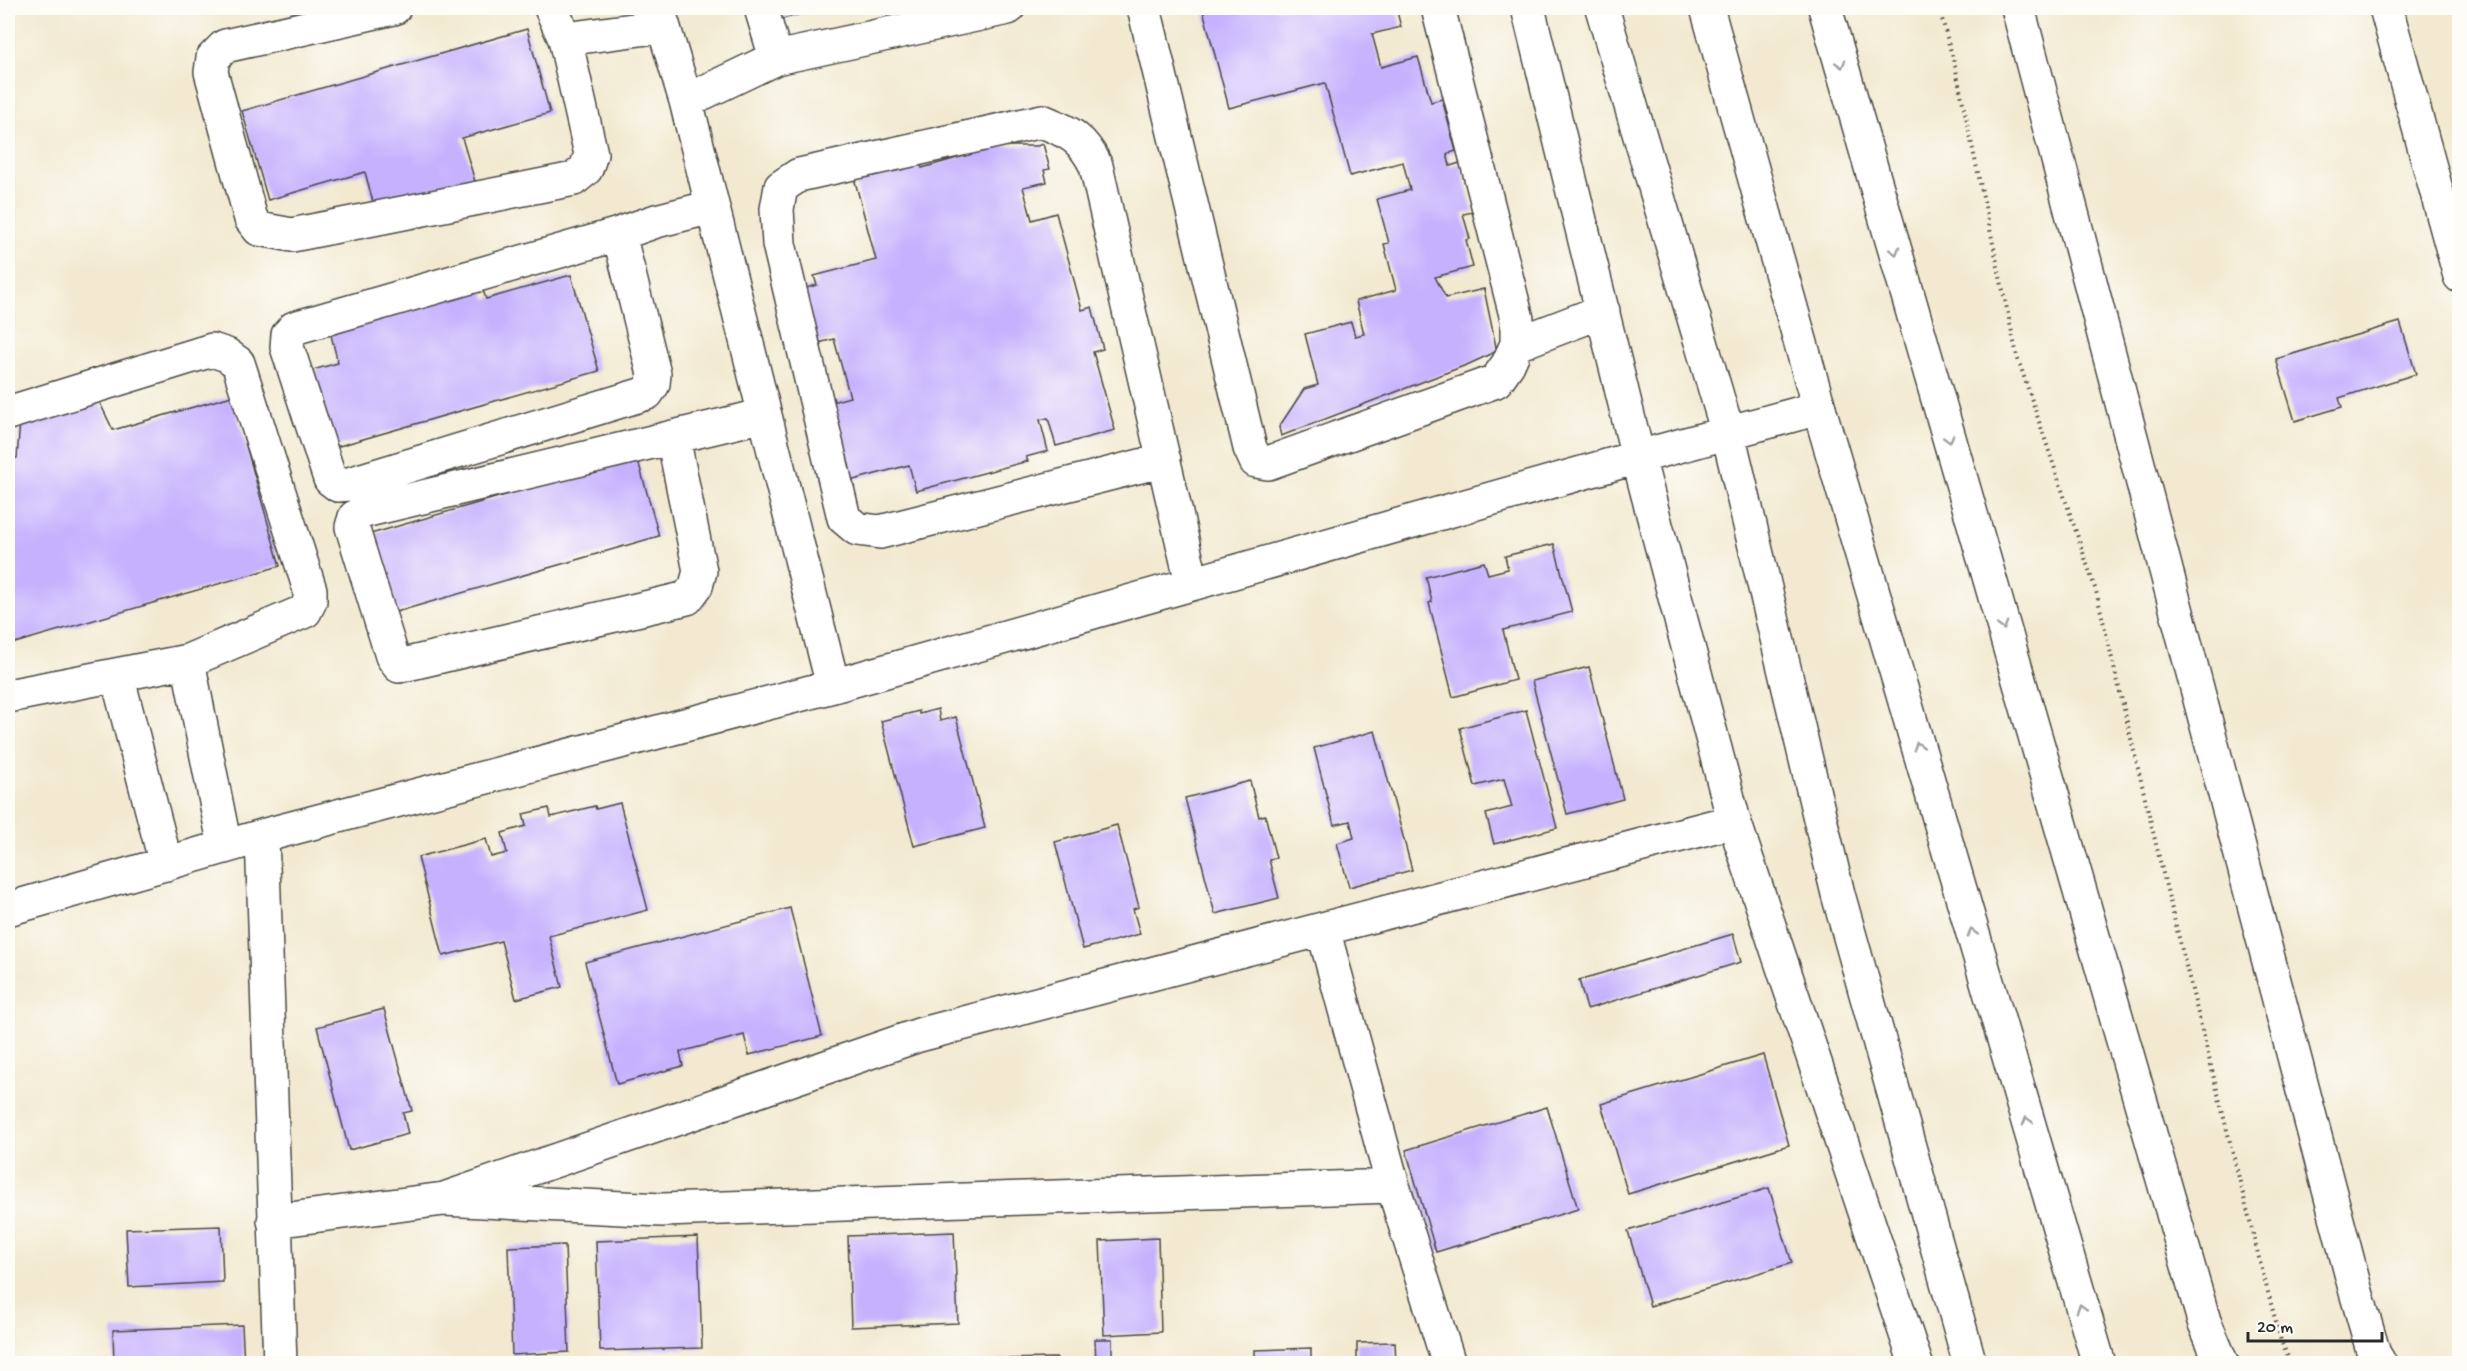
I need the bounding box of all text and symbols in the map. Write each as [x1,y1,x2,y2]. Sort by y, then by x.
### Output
one-way arrow [1834,59,1847,69]
one-way arrow [1888,245,1900,256]
one-way arrow [1942,433,1954,444]
one-way arrow [1996,620,2008,631]
one-way arrow [1913,741,1925,752]
one-way arrow [1967,928,1979,939]
one-way arrow [2022,1116,2034,1126]
one-way arrow [2076,1303,2088,1314]
scale bar [2248,1305,2382,1343]
text: 20 m [2257,1318,2293,1339]

